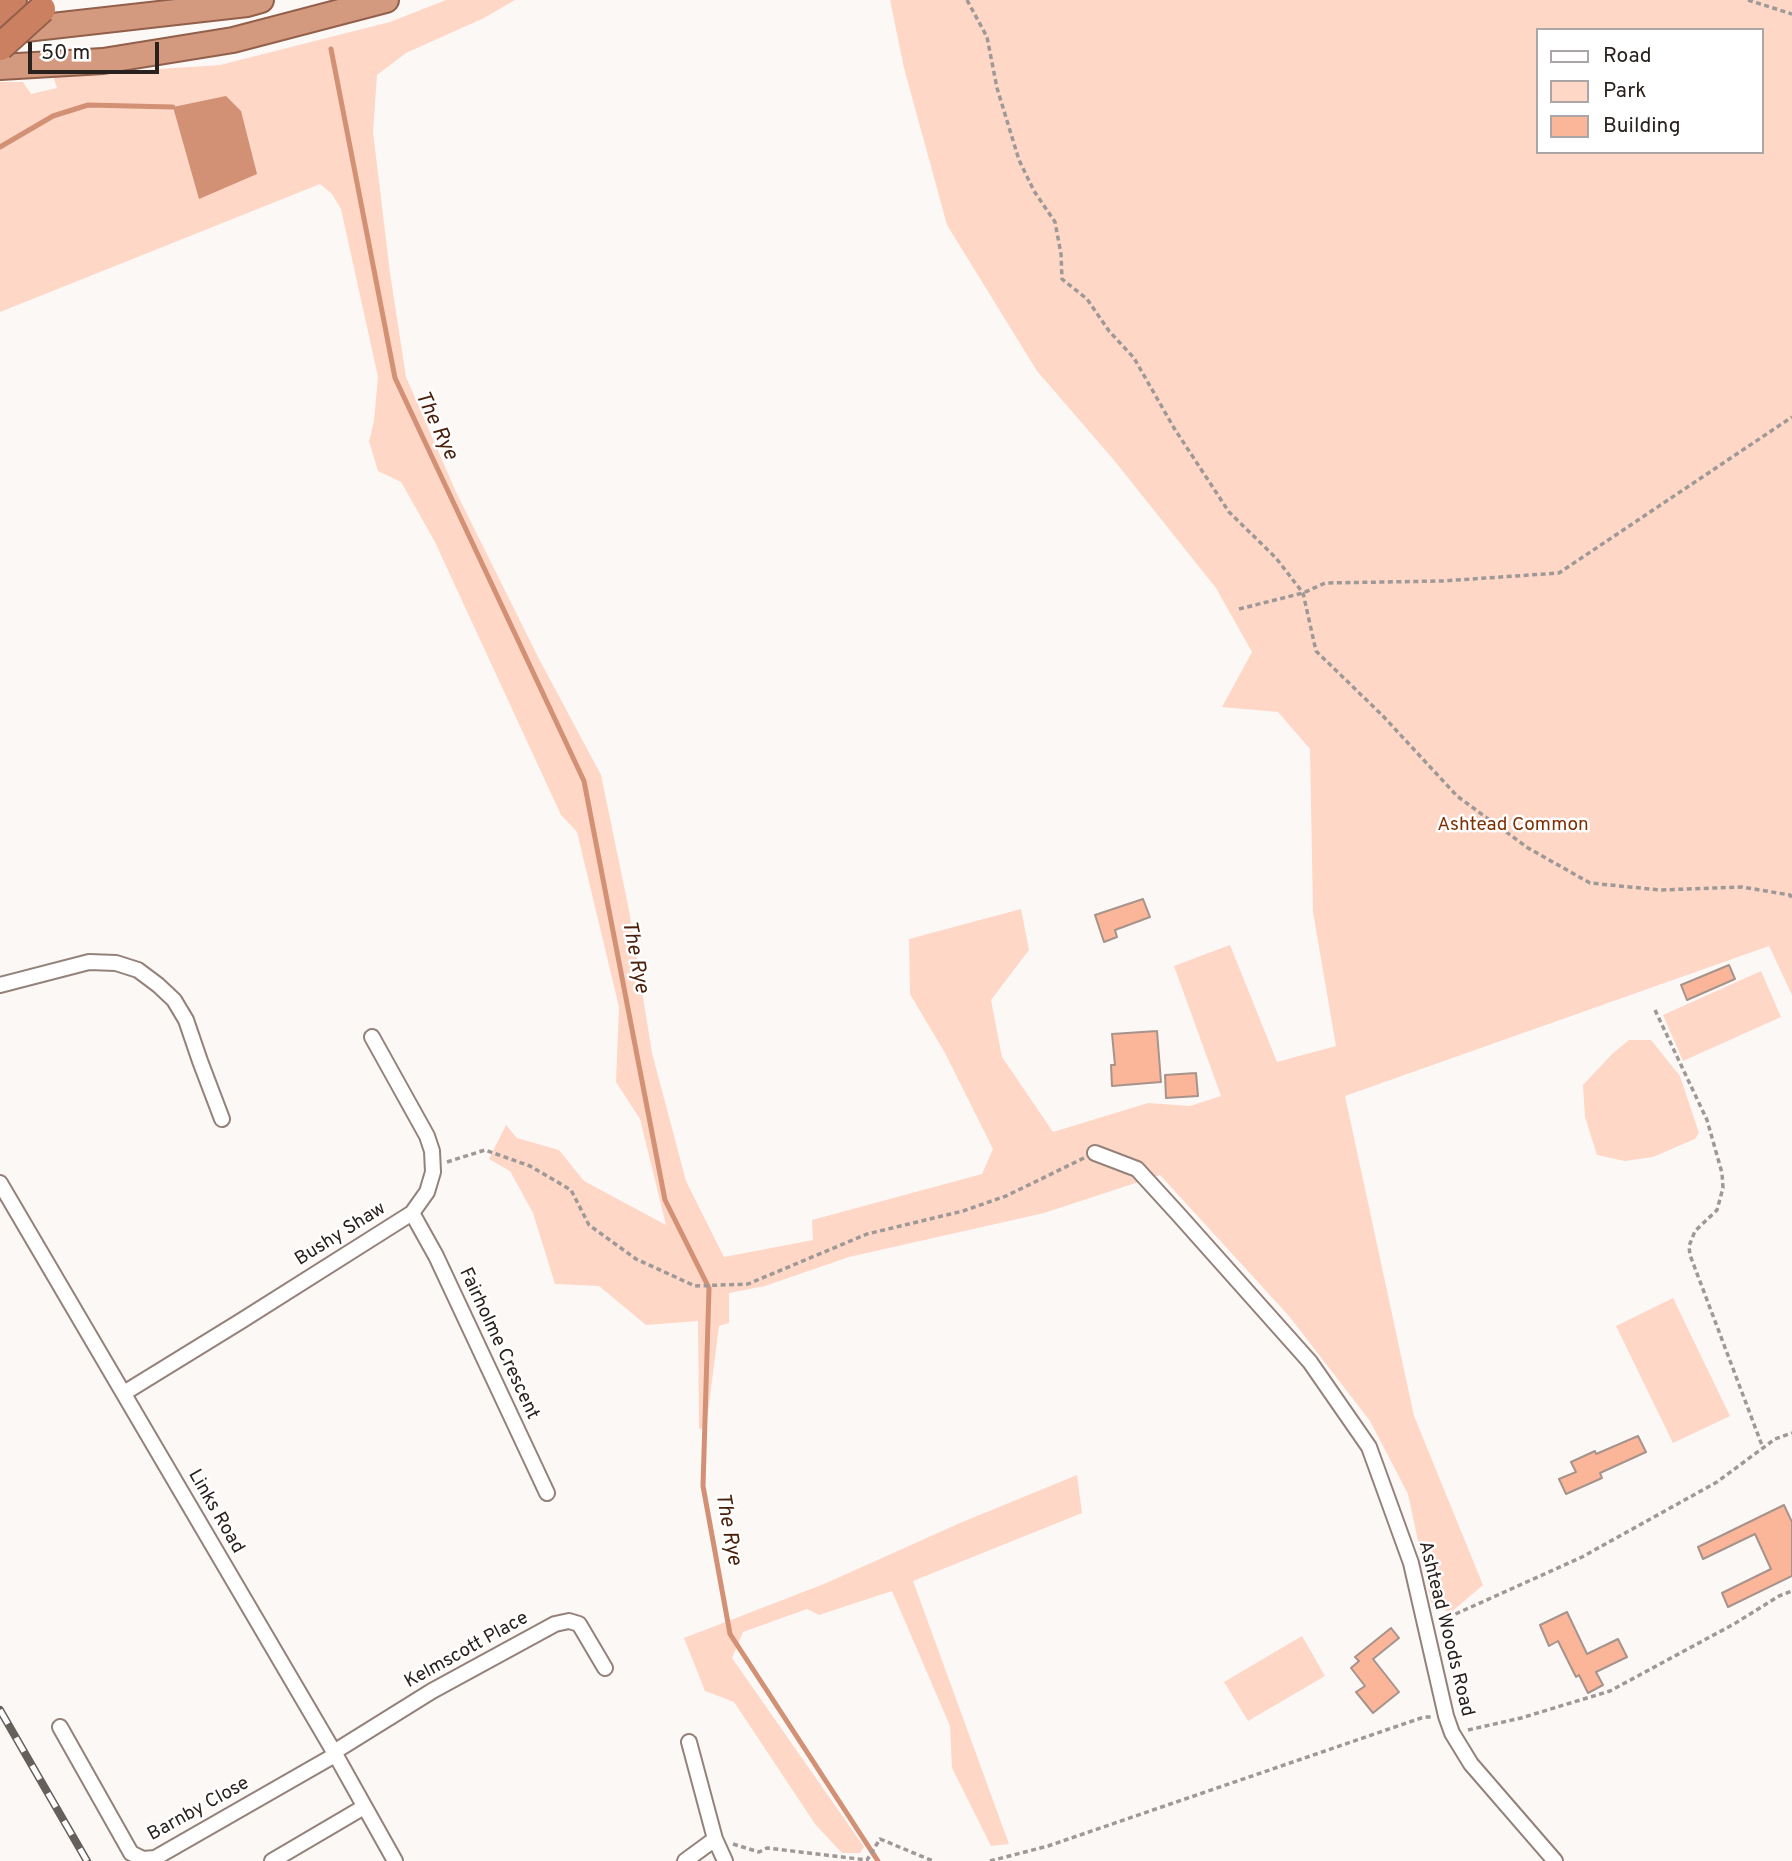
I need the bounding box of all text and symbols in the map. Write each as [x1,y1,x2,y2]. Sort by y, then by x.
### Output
scale bar [32,28,163,72]
legend [1536,28,1764,154]
text: 50 m [41,40,90,67]
text: Road [1603,43,1652,70]
text: Park [1603,78,1646,105]
text: Building [1603,113,1681,140]
water label: The Rye [408,388,462,464]
park label: Ashtead Common [1437,815,1589,837]
water label: The Rye [615,919,653,995]
street label: Bushy Shaw [291,1198,391,1272]
street label: Fairholme Crescent [453,1265,543,1423]
street label: Links Road [182,1466,248,1558]
water label: The Rye [708,1491,746,1567]
street label: Ashtead Woods Road [1412,1539,1478,1719]
street label: Kelmscott Place [401,1608,533,1694]
street label: Barnby Close [144,1773,254,1847]

